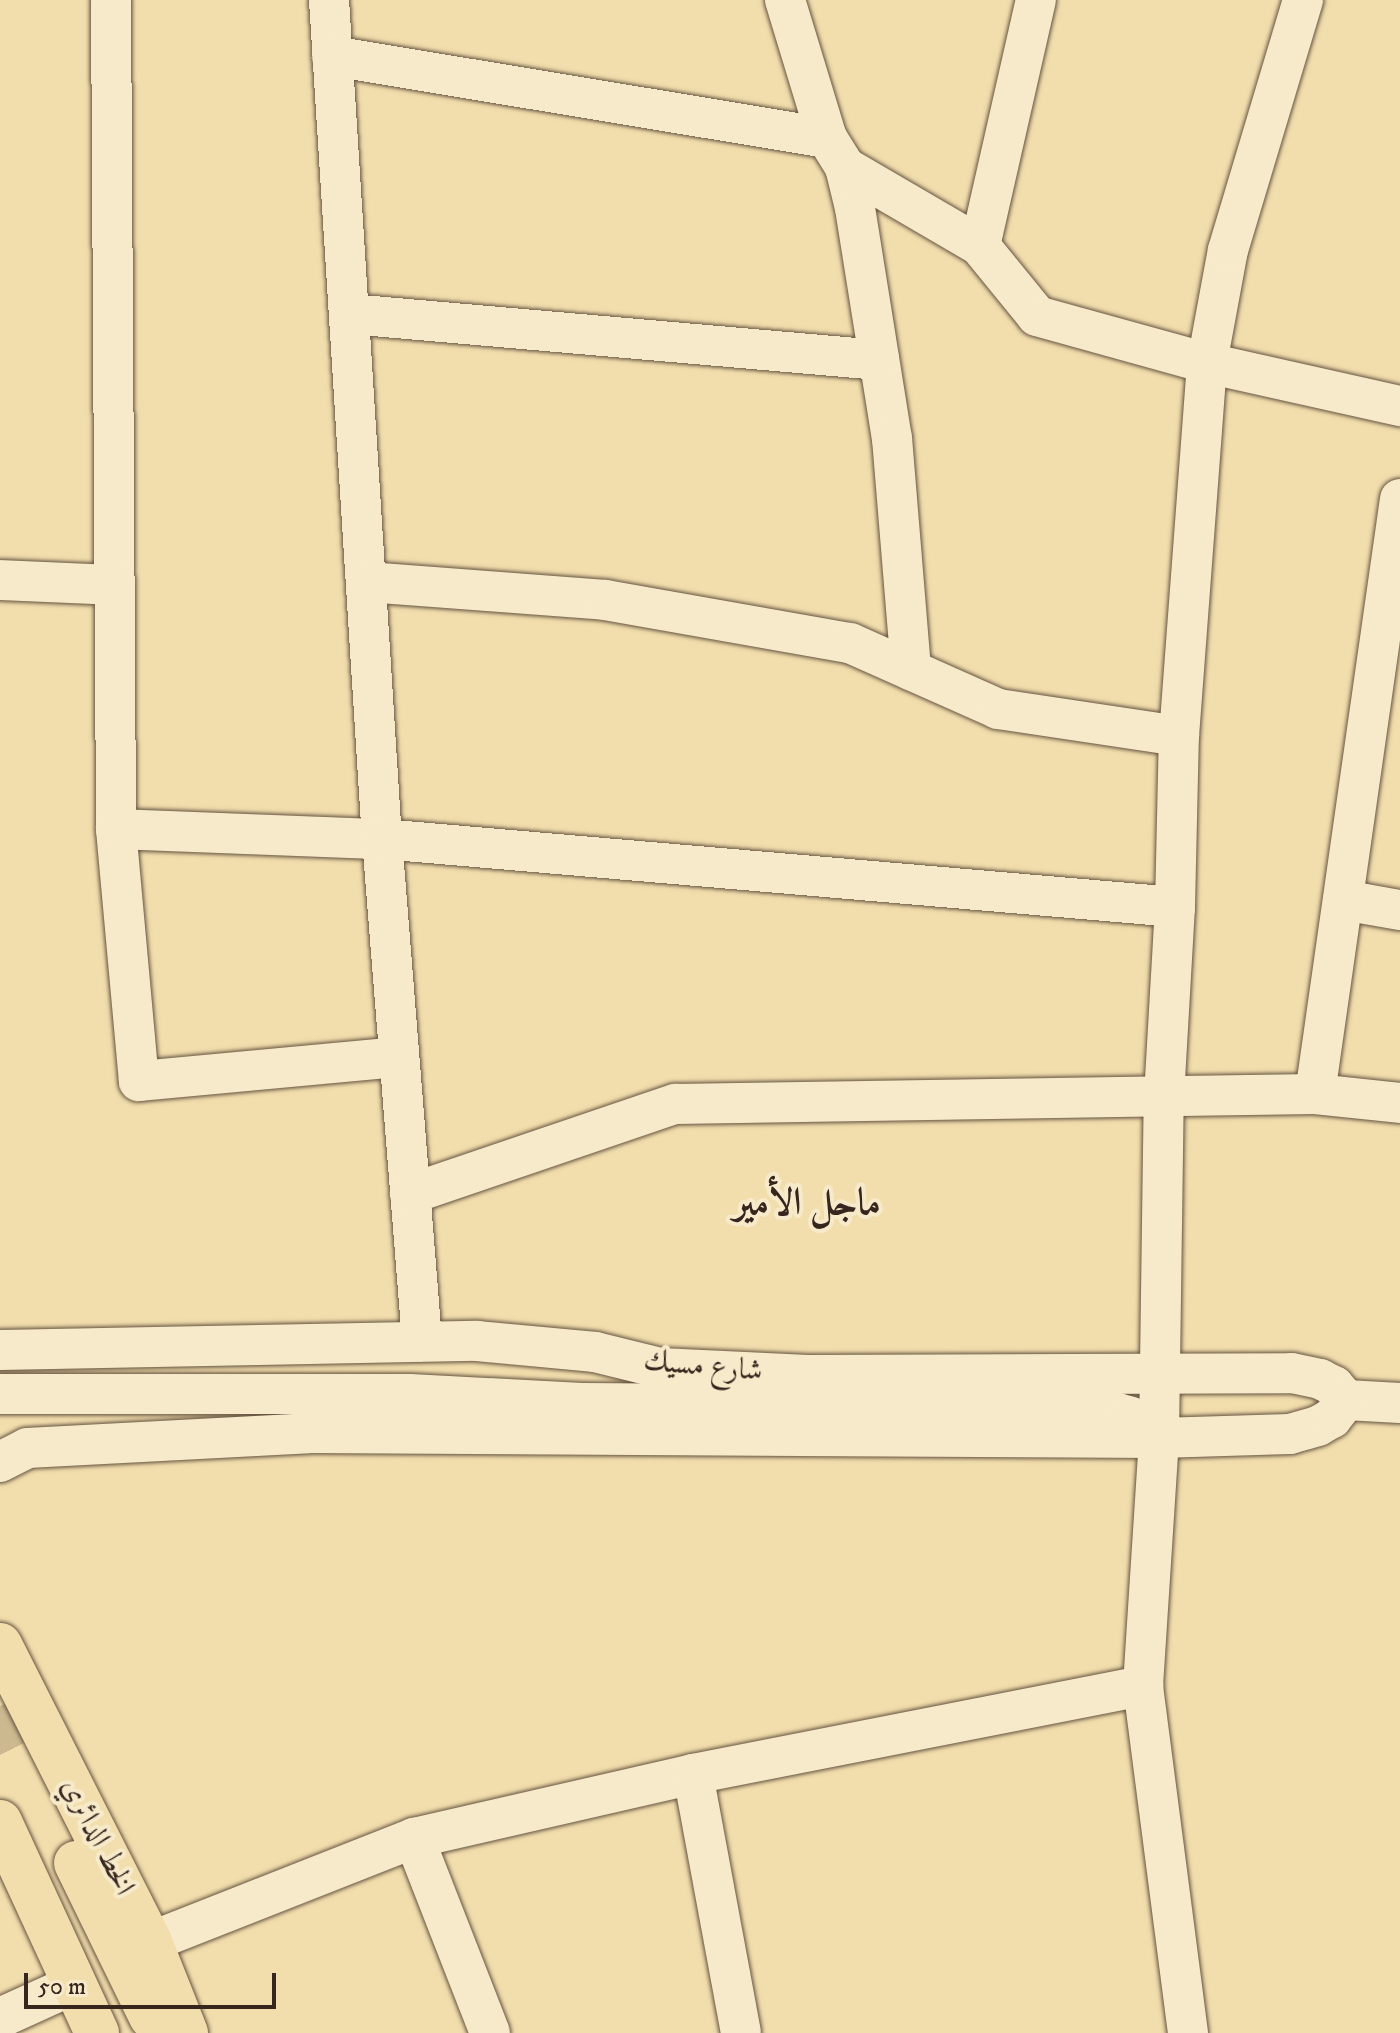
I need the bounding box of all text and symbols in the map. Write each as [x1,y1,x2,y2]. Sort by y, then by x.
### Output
district label: ماجل الأمير [733,1181,881,1227]
street label: شارع مسيك [642,1344,764,1390]
street label: الخط الدائري [52,1772,142,1902]
scale bar [28,1957,280,2007]
text: 50 m [38,1972,86,2002]

